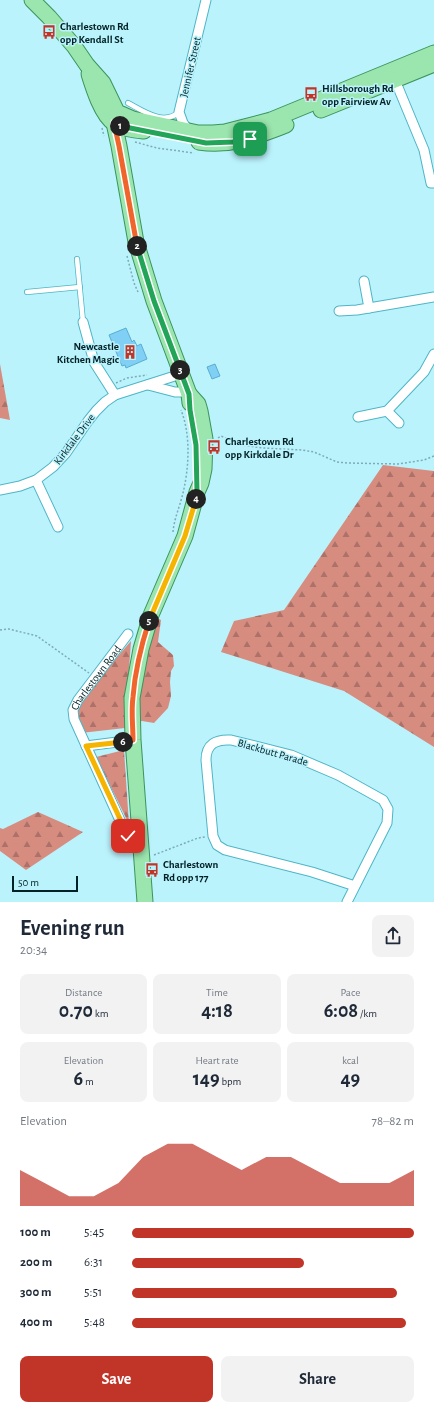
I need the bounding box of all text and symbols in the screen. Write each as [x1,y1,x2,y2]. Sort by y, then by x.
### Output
place label: Charlestown Rd opp Kendall St [60,21,129,45]
bus stop icon: Charlestown Rd opp Kendall St [41,24,57,40]
street label: Jennifer Street [178,35,203,98]
place label: Hillsborough Rd opp Fairview Av [322,83,394,107]
bus stop icon: Hillsborough Rd opp Fairview Av [303,86,319,102]
pin: 1 [110,116,130,136]
text: 1 [118,120,122,131]
pin [233,122,267,156]
icon: arrive [239,128,261,150]
pin: 2 [127,236,147,256]
text: 2 [134,240,140,251]
place label: Newcastle Kitchen Magic [57,341,120,365]
building icon: Newcastle Kitchen Magic [122,344,138,360]
pin: 3 [170,360,190,380]
text: 3 [178,364,182,375]
street label: Kirkdale Drive [52,412,97,467]
place label: Charlestown Rd opp Kirkdale Dr [225,436,294,460]
bus stop icon: Charlestown Rd opp Kirkdale Dr [206,439,222,455]
pin: 4 [186,489,206,509]
text: 4 [193,493,199,504]
pin: 5 [139,611,159,631]
text: 5 [147,615,151,626]
street label: Charlestown Road [69,643,123,712]
pin: 6 [113,732,133,752]
text: 6 [120,736,126,747]
street label: Blackbutt Parade [236,737,309,768]
pin [111,819,145,853]
icon: check [117,825,139,847]
place label: Charlestown Rd opp 177 [163,859,218,883]
bus stop icon: Charlestown Rd opp 177 [144,862,160,878]
scale bar [12,874,78,893]
text: 50 m [18,877,39,888]
button: share [372,915,414,957]
text: Evening run [20,917,125,939]
text: 20:34 [20,944,47,957]
text: Distance [65,987,102,998]
text: Time [206,987,228,998]
text: Pace [340,987,360,998]
text: 0.70 [59,1001,93,1021]
text: 4:18 [201,1001,233,1021]
text: 6:08 [324,1001,358,1021]
text: km [93,1008,109,1019]
text: /km [358,1008,377,1019]
text: Elevation [64,1055,104,1066]
text: Heart rate [195,1055,239,1066]
text: kcal [342,1055,359,1066]
text: 6 [74,1069,83,1089]
text: 149 [193,1069,220,1089]
text: 49 [340,1069,360,1089]
text: m [83,1076,94,1087]
text: bpm [220,1076,241,1087]
text: Elevation [20,1115,67,1128]
text: 78–82 m [372,1115,414,1128]
text: 100 m [20,1226,51,1239]
text: 5:45 [84,1226,104,1239]
text: 200 m [20,1256,52,1269]
text: 6:31 [84,1256,103,1269]
text: 300 m [20,1286,52,1299]
text: 5:51 [84,1286,102,1299]
text: 400 m [20,1316,53,1329]
text: 5:48 [84,1316,105,1329]
button: Save [20,1356,213,1402]
button: Share [221,1356,414,1402]

